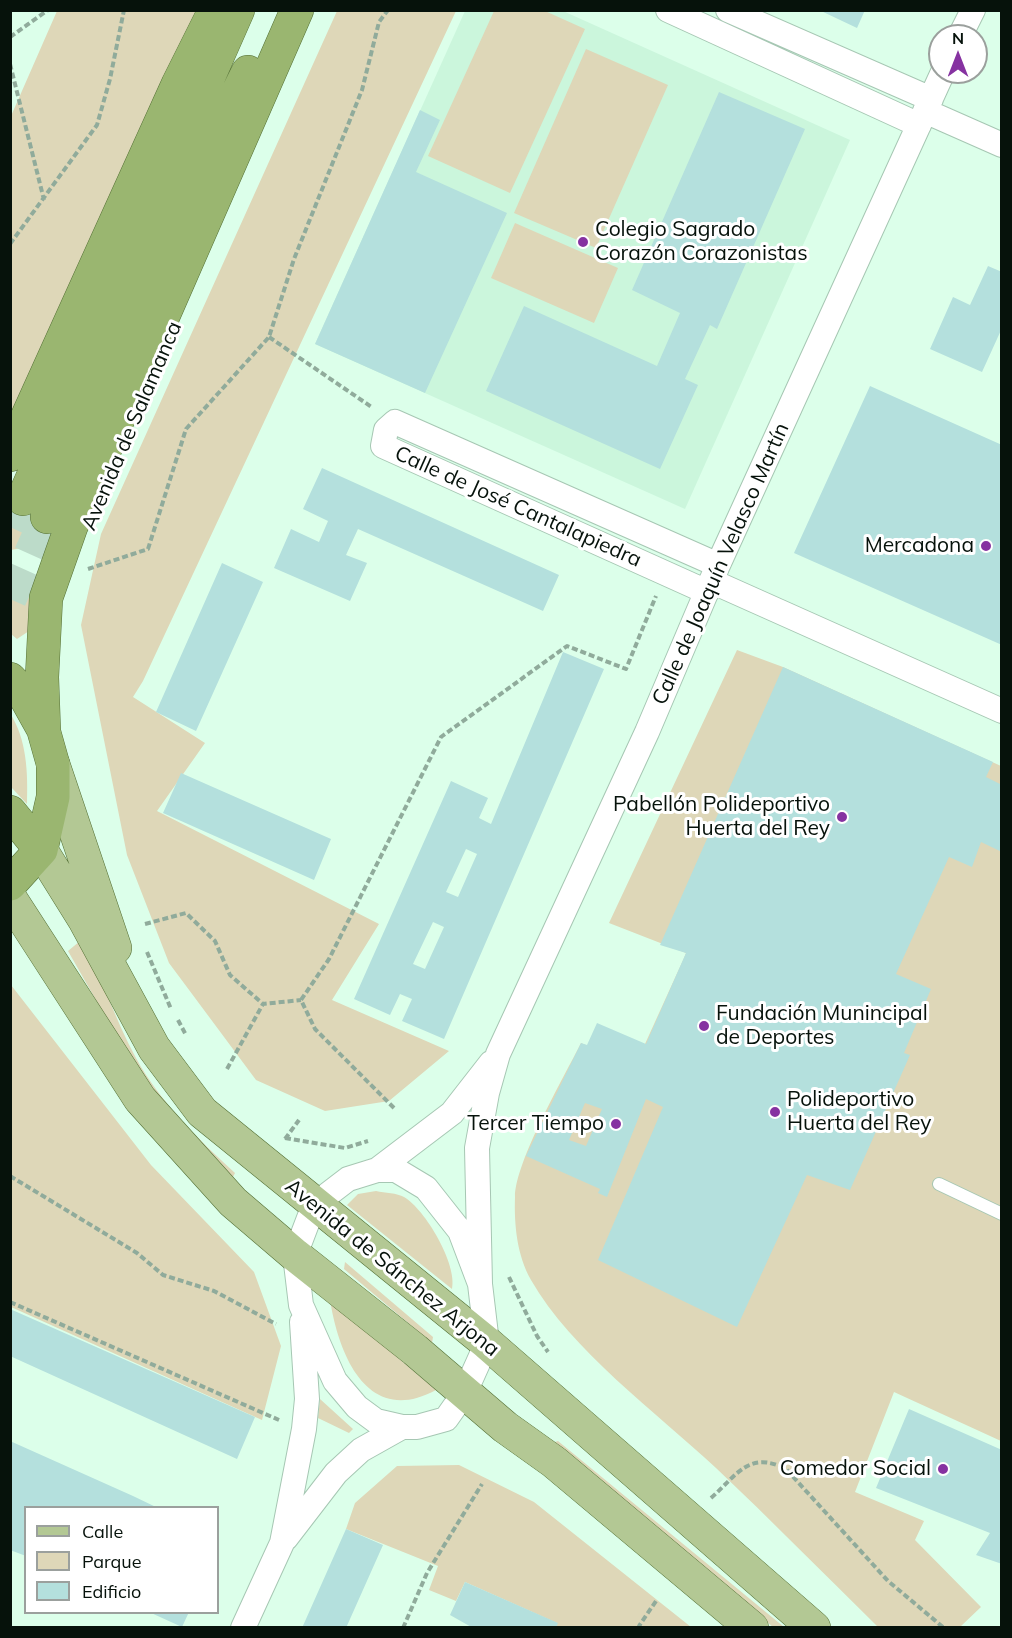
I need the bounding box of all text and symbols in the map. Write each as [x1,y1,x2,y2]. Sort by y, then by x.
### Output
north arrow [928,24,988,84]
text: N [952,28,964,48]
place label: Colegio Sagrado Corazón Corazonistas [595,217,808,267]
marker: Colegio Sagrado Corazón Corazonistas [576,235,590,249]
street label: Avenida de Salamanca [77,318,187,534]
street label: Calle de Joaquín Velasco Martín [647,419,795,709]
street label: Calle de José Cantalapiedra [391,441,645,573]
place label: Mercadona [865,533,974,559]
marker: Mercadona [979,539,993,553]
place label: Pabellón Polideportivo Huerta del Rey [613,792,830,842]
marker: Pabellón Polideportivo Huerta del Rey [835,810,849,824]
place label: Fundación Munincipal de Deportes [716,1001,928,1051]
marker: Fundación Munincipal de Deportes [697,1019,711,1033]
place label: Polideportivo Huerta del Rey [787,1087,931,1137]
marker: Polideportivo Huerta del Rey [768,1105,782,1119]
place label: Tercer Tiempo [467,1111,604,1137]
marker: Tercer Tiempo [609,1117,623,1131]
street label: Avenida de Sánchez Arjona [280,1174,504,1362]
place label: Comedor Social [780,1456,931,1482]
marker: Comedor Social [936,1462,950,1476]
legend [24,1506,219,1614]
text: Calle [82,1520,123,1543]
text: Parque [82,1550,141,1573]
text: Edificio [82,1580,141,1603]

